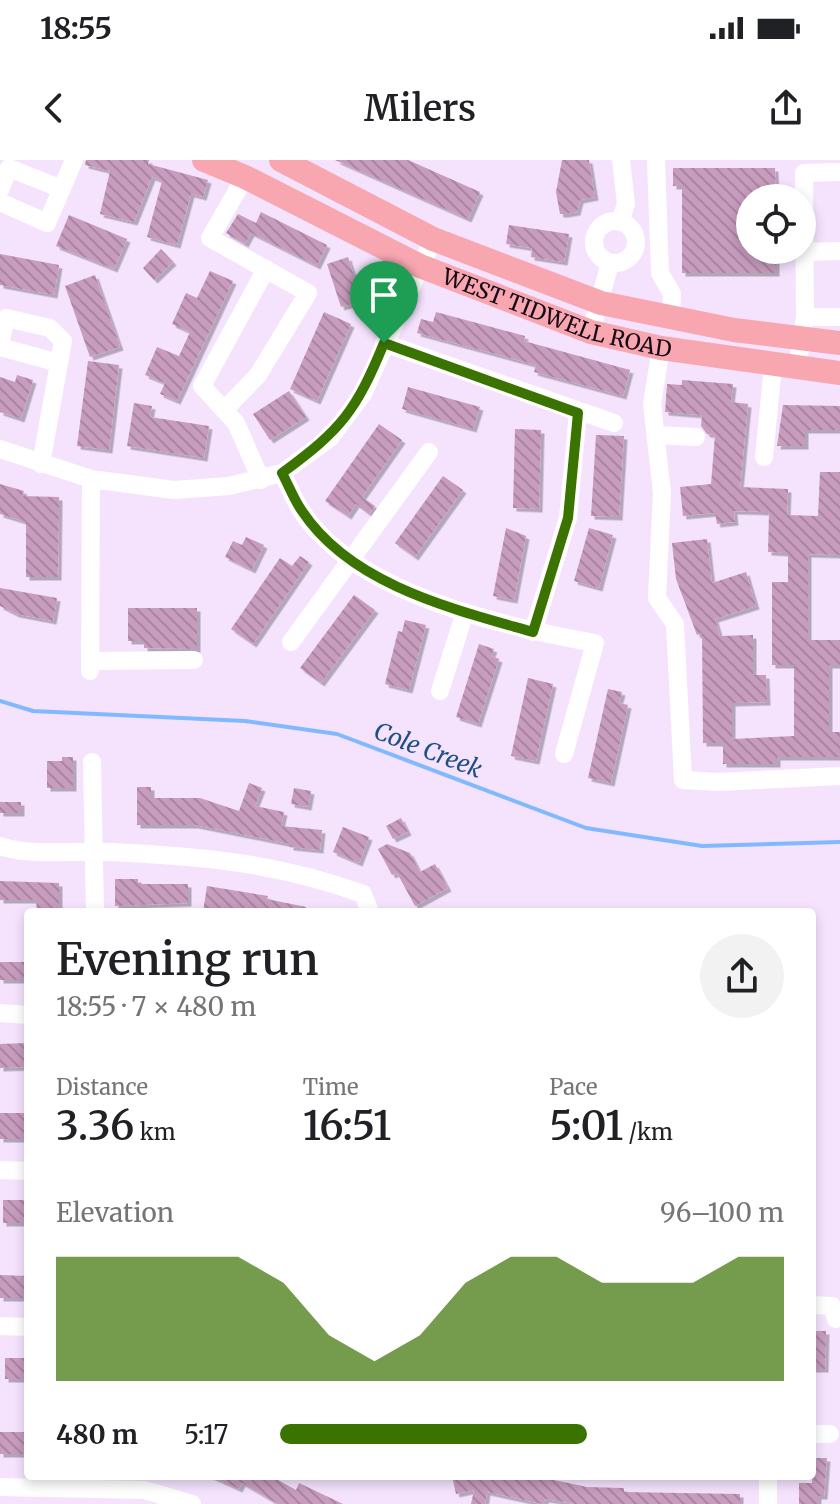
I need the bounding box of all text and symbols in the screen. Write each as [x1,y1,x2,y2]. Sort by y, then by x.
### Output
text: 18:55 [40,9,112,47]
icon: back [32,86,76,130]
text: Milers [364,86,476,131]
icon: share [764,86,808,130]
map controls [736,184,816,264]
button: locate [736,184,816,264]
pin [350,261,418,343]
street label: WEST TIDWELL ROAD [437,262,673,363]
icon: arrive [362,273,406,317]
water label: Cole Creek [369,715,487,785]
text: Evening run [56,932,319,987]
button: share [700,934,784,1018]
text: 18:55 · 7 × 480 m [56,990,256,1023]
text: Distance [56,1073,148,1101]
text: Time [303,1073,358,1101]
text: Pace [549,1073,597,1101]
text: 3.36 [56,1101,134,1151]
text: 16:51 [303,1101,391,1151]
text: 5:01 [549,1101,623,1151]
text: km [134,1118,176,1146]
text: /km [623,1118,673,1146]
text: Elevation [56,1196,174,1229]
text: 96–100 m [660,1196,784,1229]
text: 480 m [56,1418,138,1451]
text: 5:17 [184,1418,228,1451]

